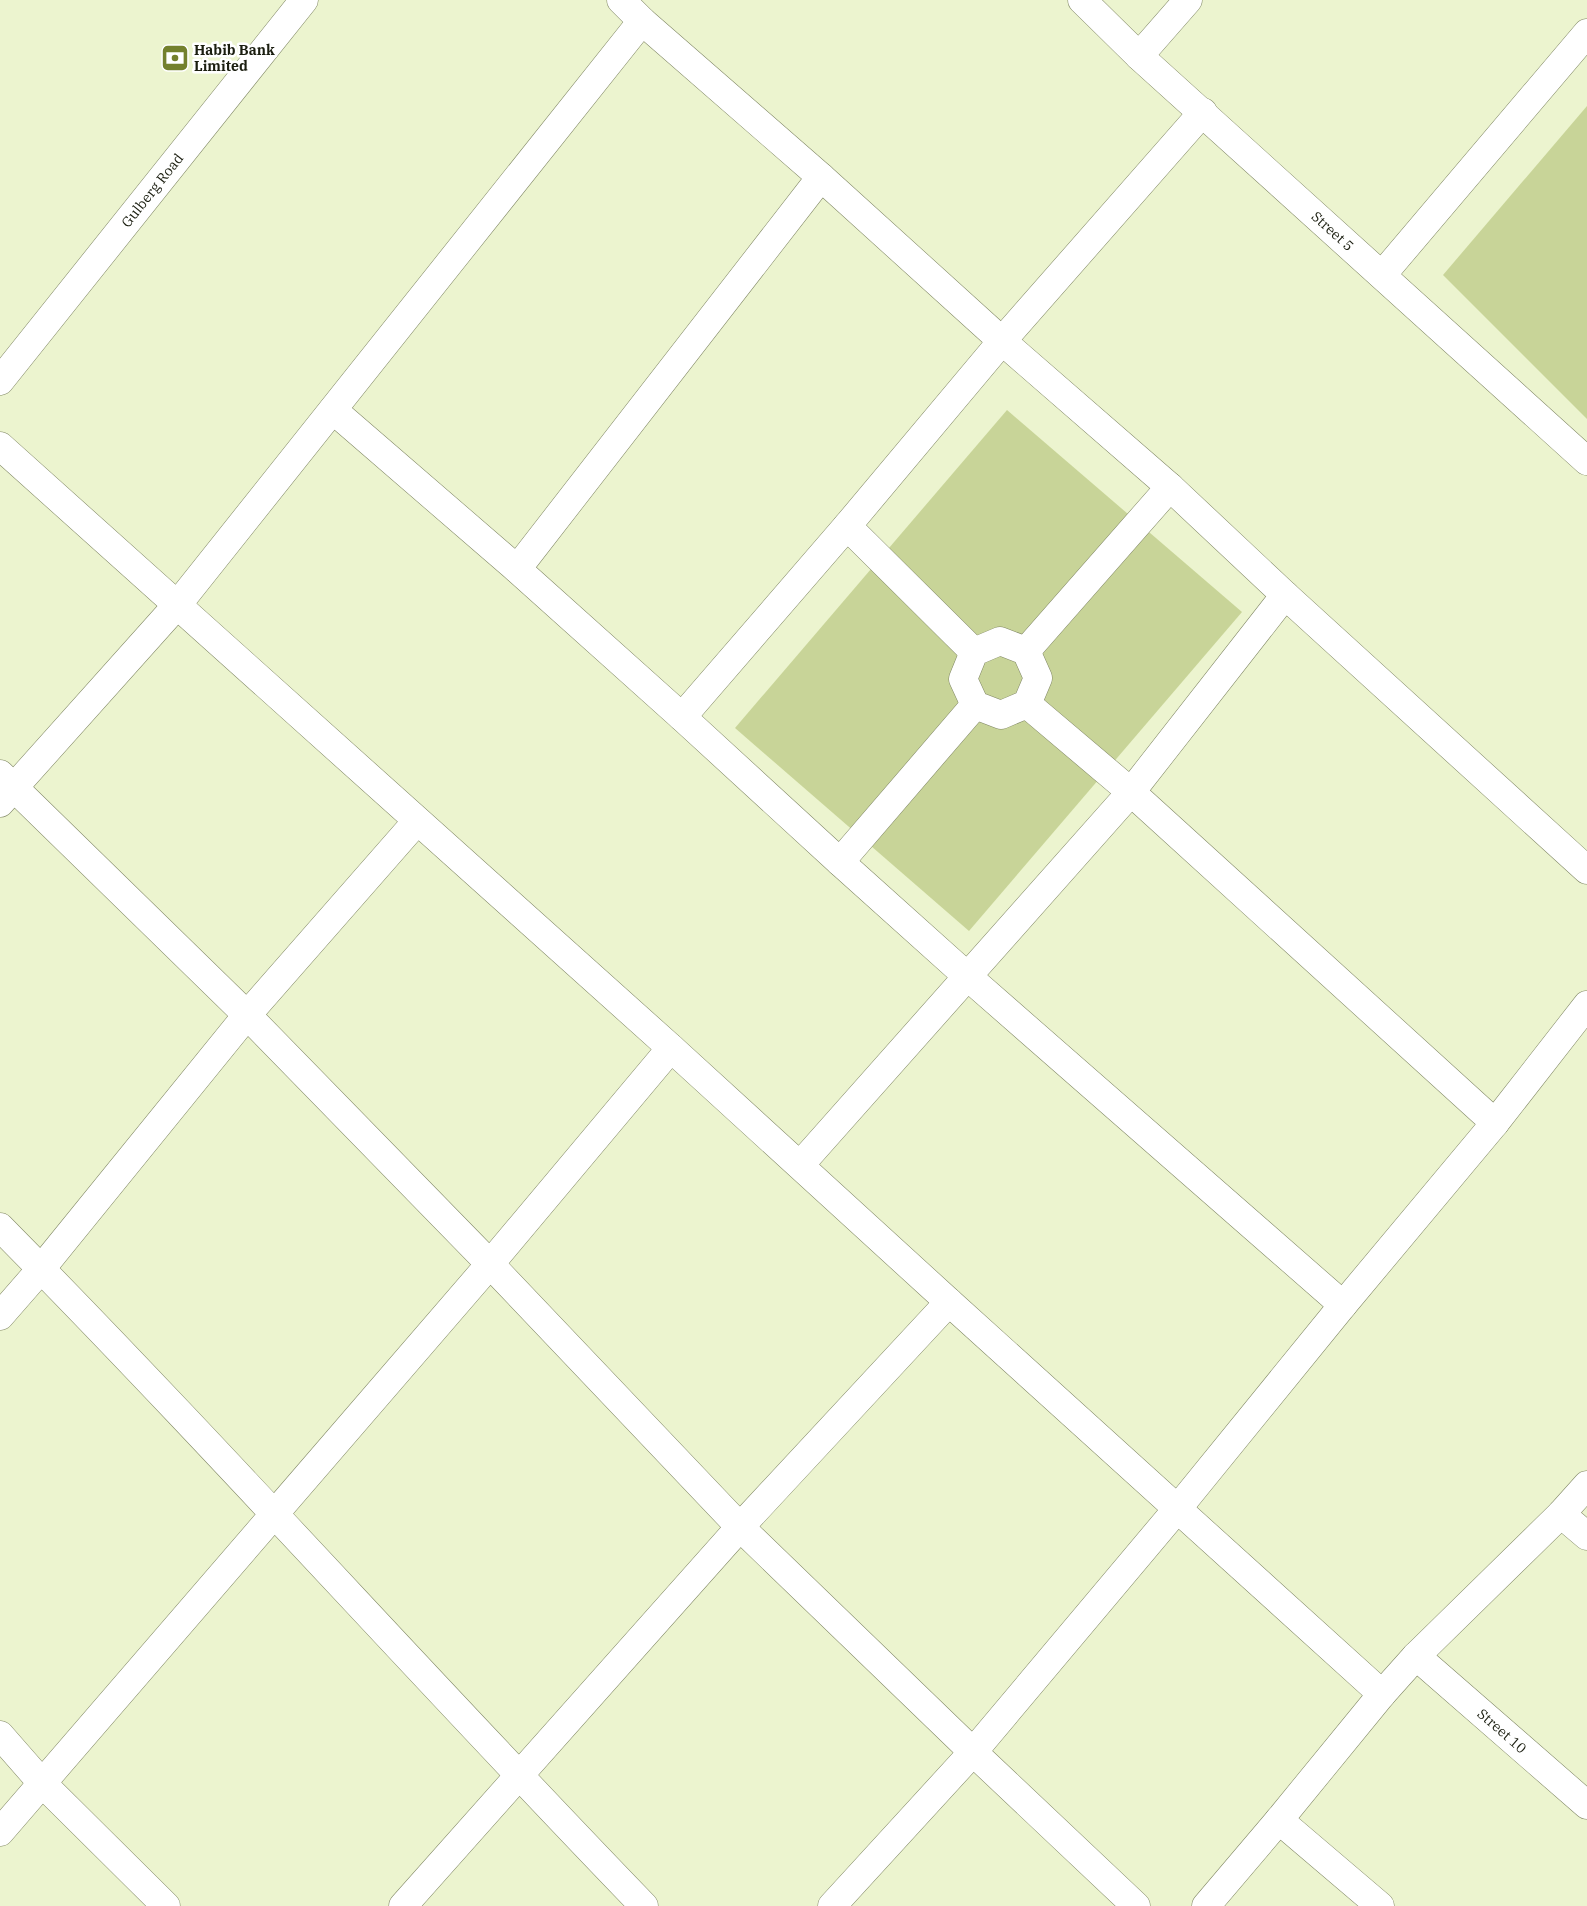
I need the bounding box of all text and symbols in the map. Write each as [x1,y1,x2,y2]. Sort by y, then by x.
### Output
place label: Habib Bank Limited [194,41,275,75]
bank icon: Habib Bank Limited [160,43,190,73]
street label: Gulberg Road [117,149,187,231]
street label: Street 5 [1308,207,1358,255]
street label: Street 10 [1474,1705,1530,1757]

